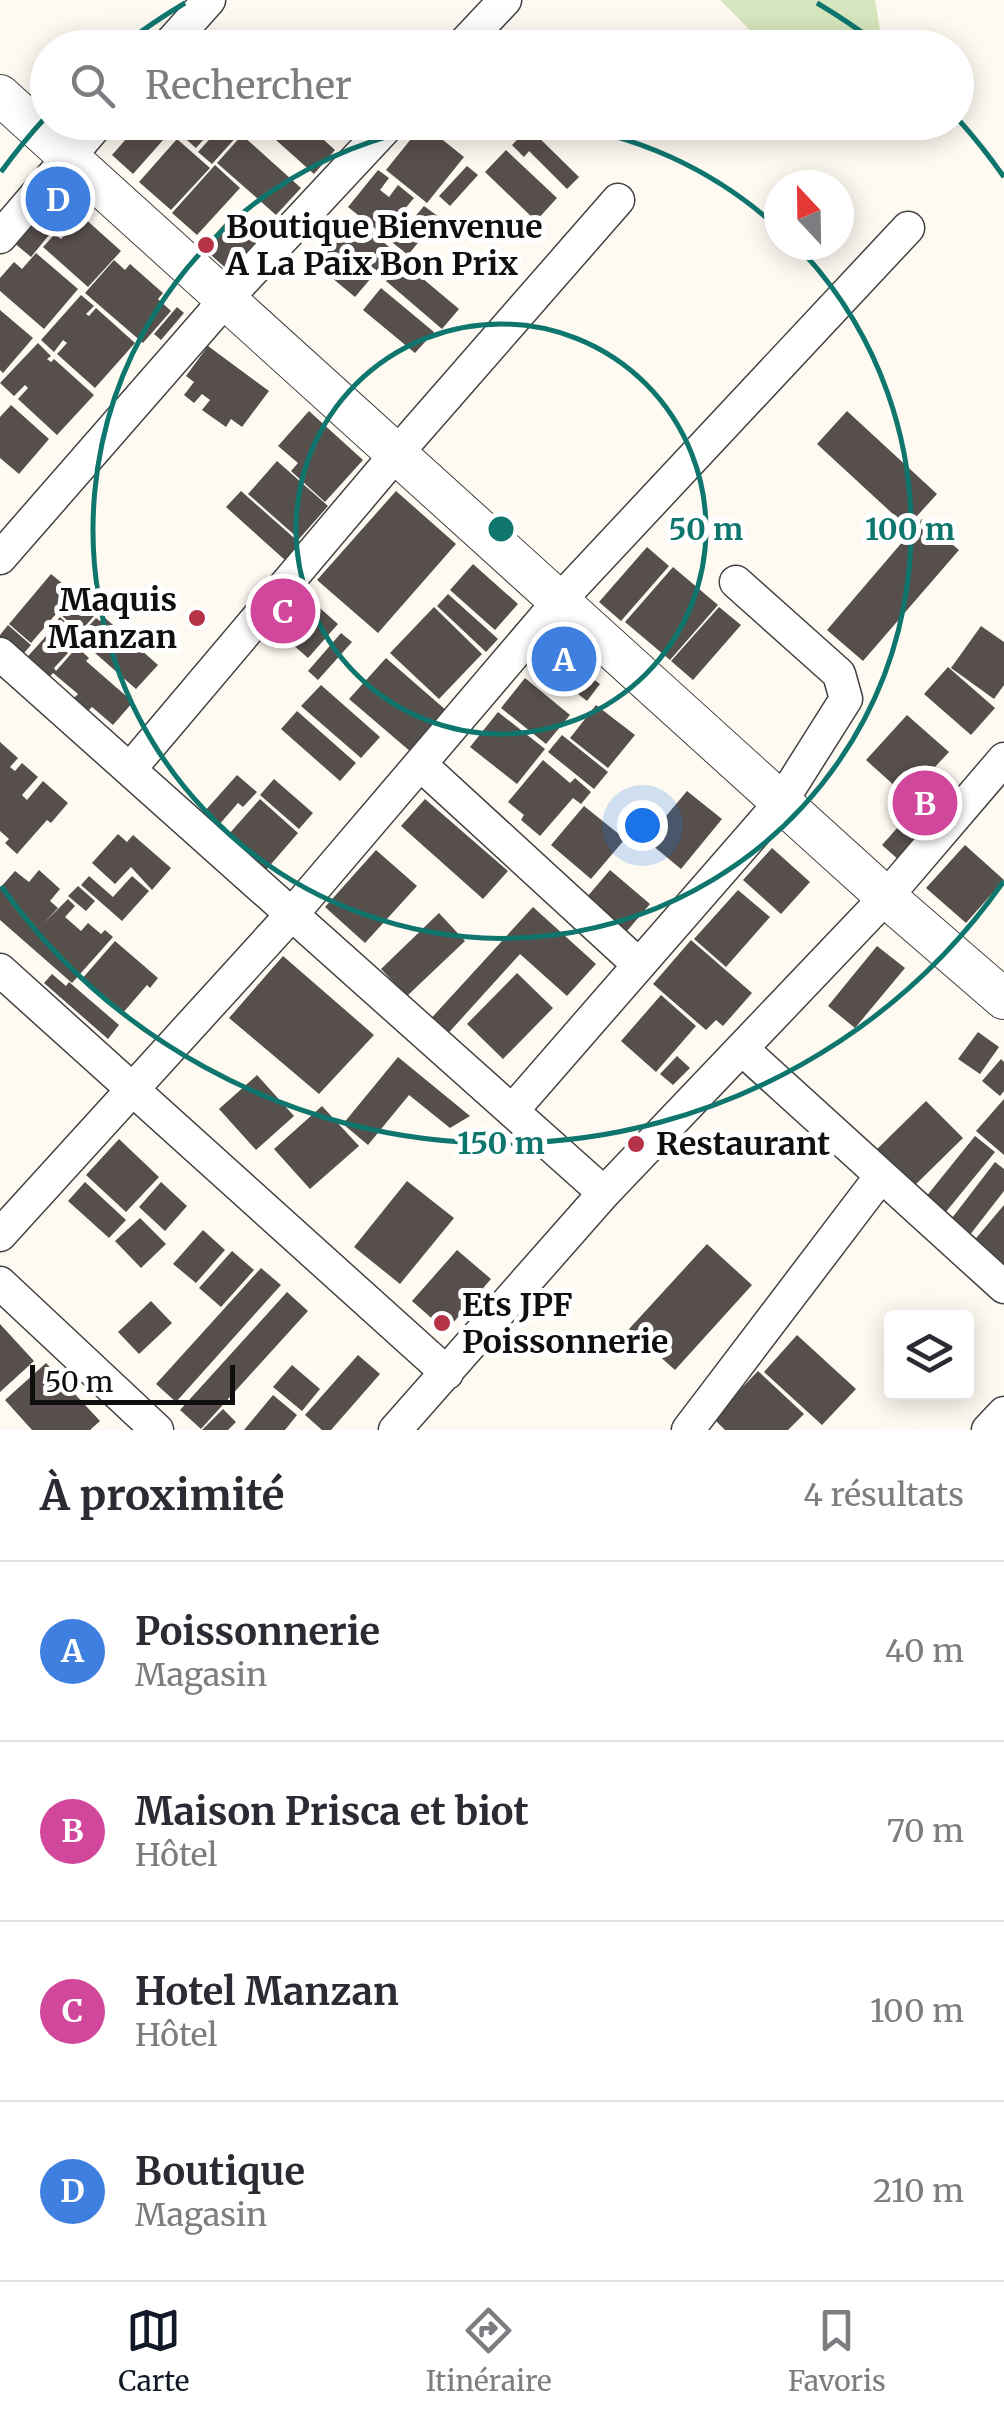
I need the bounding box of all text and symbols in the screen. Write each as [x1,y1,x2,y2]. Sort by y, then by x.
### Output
search box [30,30,974,140]
icon: search [65,58,120,113]
text: Rechercher [145,62,352,109]
pin: D [26,162,90,236]
north arrow [764,170,854,260]
place label: Boutique Bienvenue A La Paix Bon Prix [225,207,543,284]
marker: Boutique Bienvenue A La Paix Bon Prix [195,234,217,256]
text: 50 m [669,510,743,548]
text: 100 m [865,510,955,548]
centre of rings [483,511,519,547]
pin: C [250,574,316,648]
place label: Maquis Manzan [47,580,177,657]
marker: Maquis Manzan [186,607,208,629]
pin: A [532,622,596,696]
pin: B [892,766,958,840]
your location [617,800,668,851]
text: 150 m [457,1124,545,1162]
place label: Restaurant [656,1124,830,1164]
marker: Restaurant [625,1133,647,1155]
place label: Ets JPF Poissonnerie [462,1285,668,1362]
map controls [884,1310,974,1400]
button: layers [884,1310,974,1400]
marker: Ets JPF Poissonnerie [431,1312,453,1334]
scale bar [30,1360,235,1404]
text: 50 m [45,1364,113,1400]
text: À proximité [40,1469,284,1521]
text: 4 résultats [803,1475,964,1515]
text: Poissonnerie [135,1608,380,1655]
text: A [61,1631,84,1671]
text: 40 m [885,1631,964,1671]
text: Magasin [135,1655,267,1695]
text: Maison Prisca et biot [135,1788,529,1835]
text: B [61,1811,84,1851]
text: 70 m [887,1811,964,1851]
text: Hôtel [135,1835,217,1875]
text: Hotel Manzan [135,1968,399,2015]
text: C [62,1991,83,2031]
text: 100 m [870,1991,964,2031]
text: Hôtel [135,2015,217,2055]
text: Boutique [135,2148,305,2195]
text: D [60,2171,85,2211]
text: 210 m [873,2171,964,2211]
text: Magasin [135,2195,267,2235]
tab: Carte [118,2303,189,2399]
tab: Itinéraire [426,2303,552,2399]
tab: Favoris [788,2303,886,2399]

